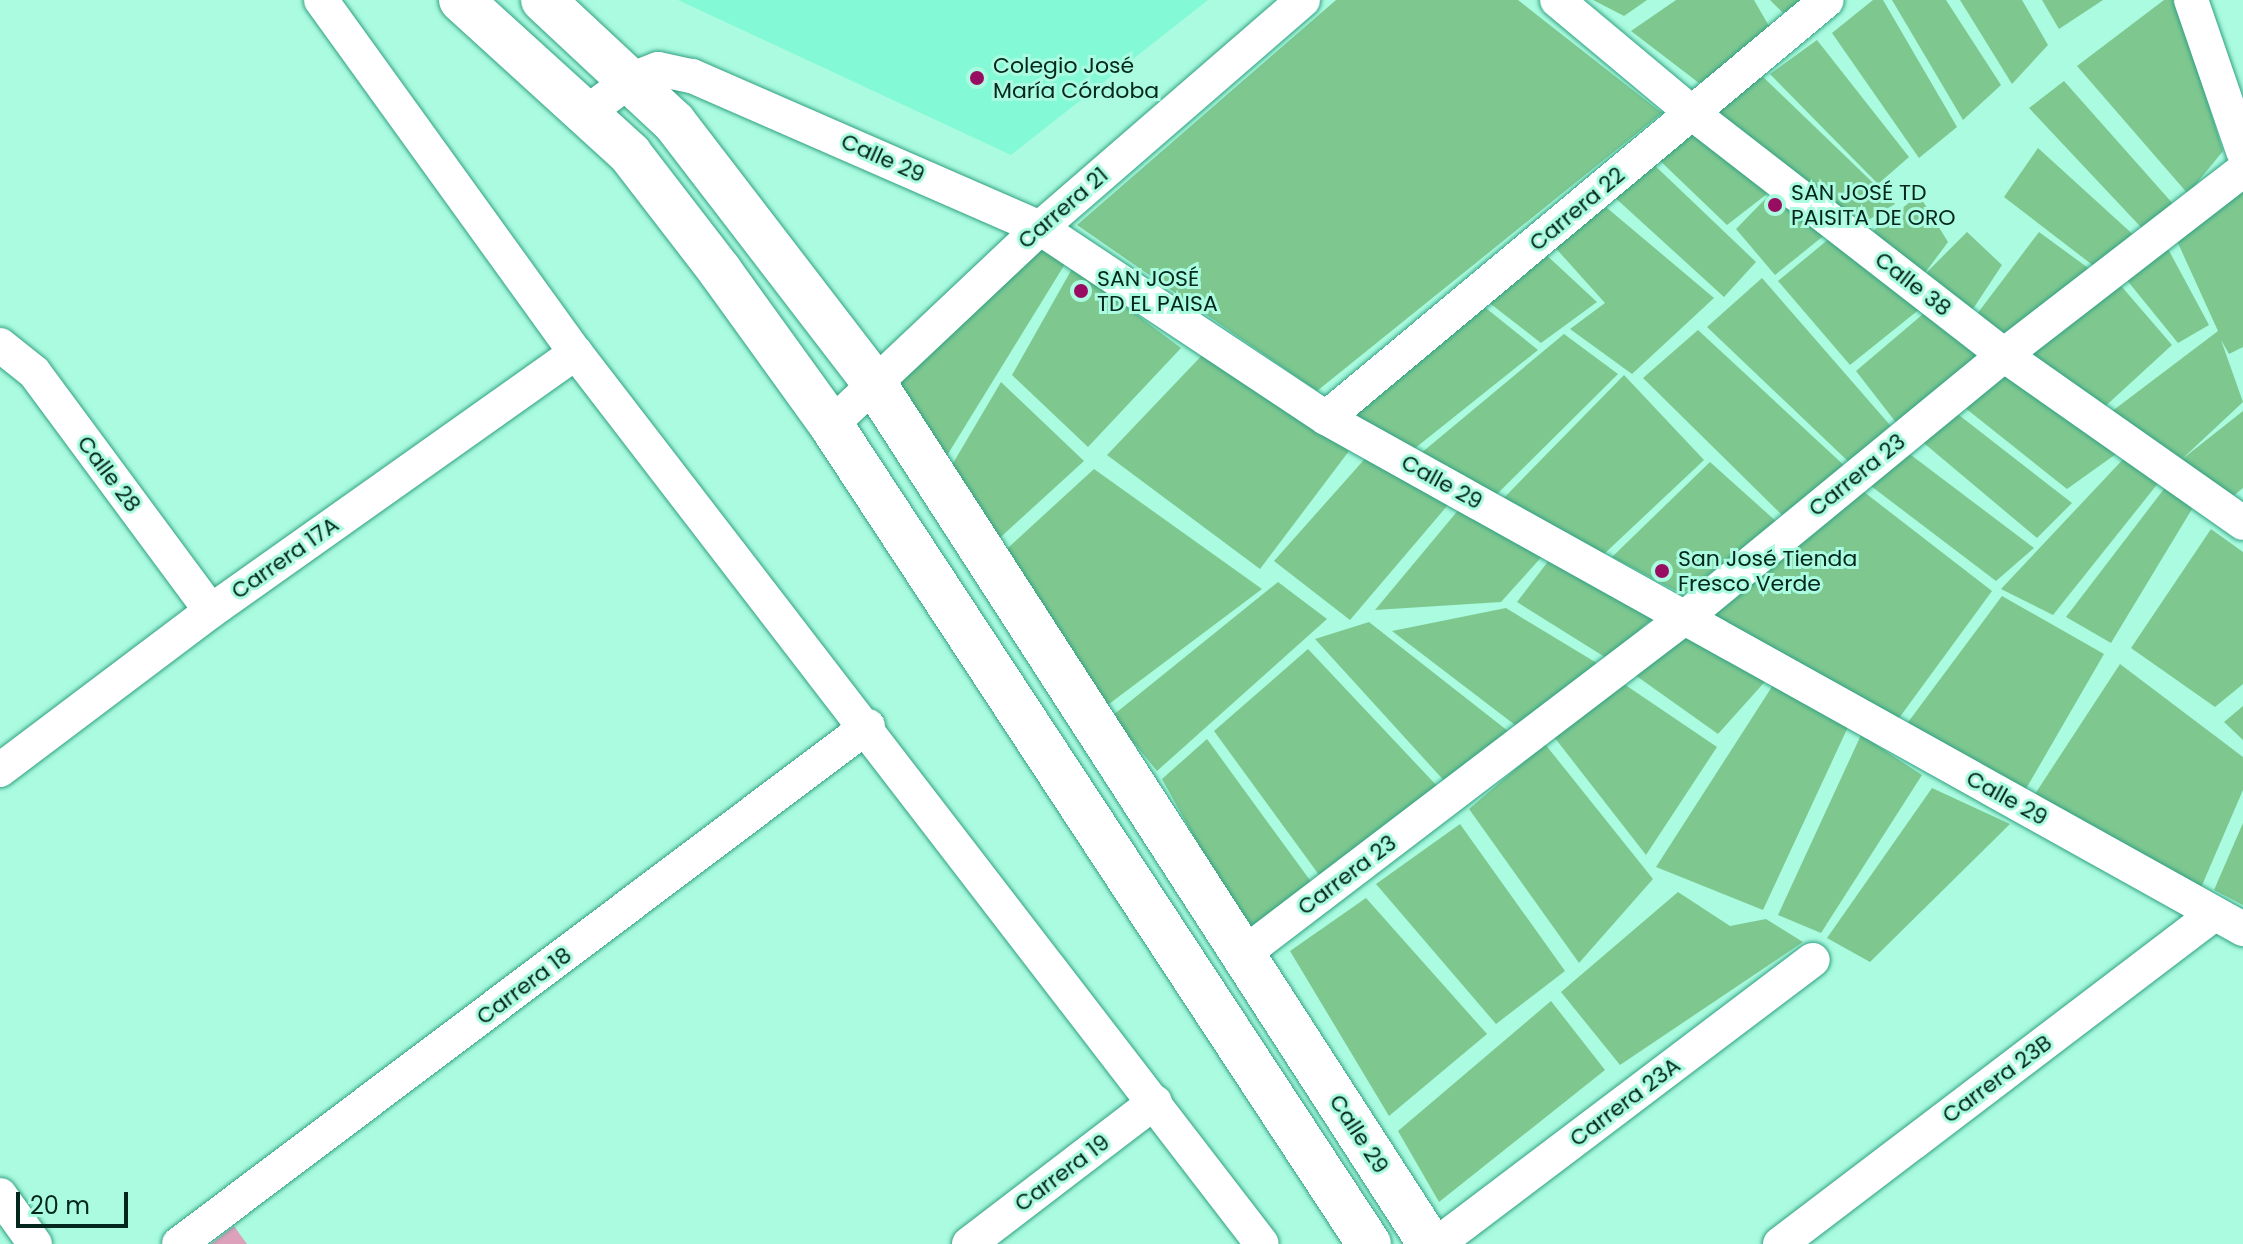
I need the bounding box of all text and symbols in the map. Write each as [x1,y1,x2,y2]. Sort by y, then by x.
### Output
place label: Colegio José María Córdoba [993,52,1159,104]
marker: Colegio José María Córdoba [968,69,986,87]
street label: Calle 29 [837,128,929,188]
street label: Carrera 21 [1013,162,1113,254]
street label: Carrera 22 [1524,162,1630,256]
place label: SAN JOSÉ TD PAISITA DE ORO [1791,179,1956,230]
marker: SAN JOSÉ TD PAISITA DE ORO [1766,196,1784,214]
street label: Calle 38 [1870,246,1956,322]
place label: SAN JOSÉ TD EL PAISA [1097,265,1218,316]
marker: SAN JOSÉ TD EL PAISA [1072,282,1090,300]
street label: Carrera 23 [1803,428,1911,522]
street label: Calle 28 [72,431,146,517]
street label: Calle 29 [1397,449,1487,515]
street label: Carrera 17A [226,511,344,605]
place label: San José Tienda Fresco Verde [1678,545,1857,596]
marker: San José Tienda Fresco Verde [1653,562,1671,580]
street label: Calle 29 [1962,765,2052,831]
street label: Carrera 23 [1293,829,1401,921]
street label: Carrera 18 [471,942,577,1030]
street label: Carrera 23B [1937,1029,2057,1129]
street label: Carrera 23A [1565,1052,1685,1152]
street label: Calle 29 [1324,1090,1394,1178]
street label: Carrera 19 [1009,1129,1115,1217]
scale bar [20,1176,132,1226]
text: 20 m [30,1189,90,1222]

